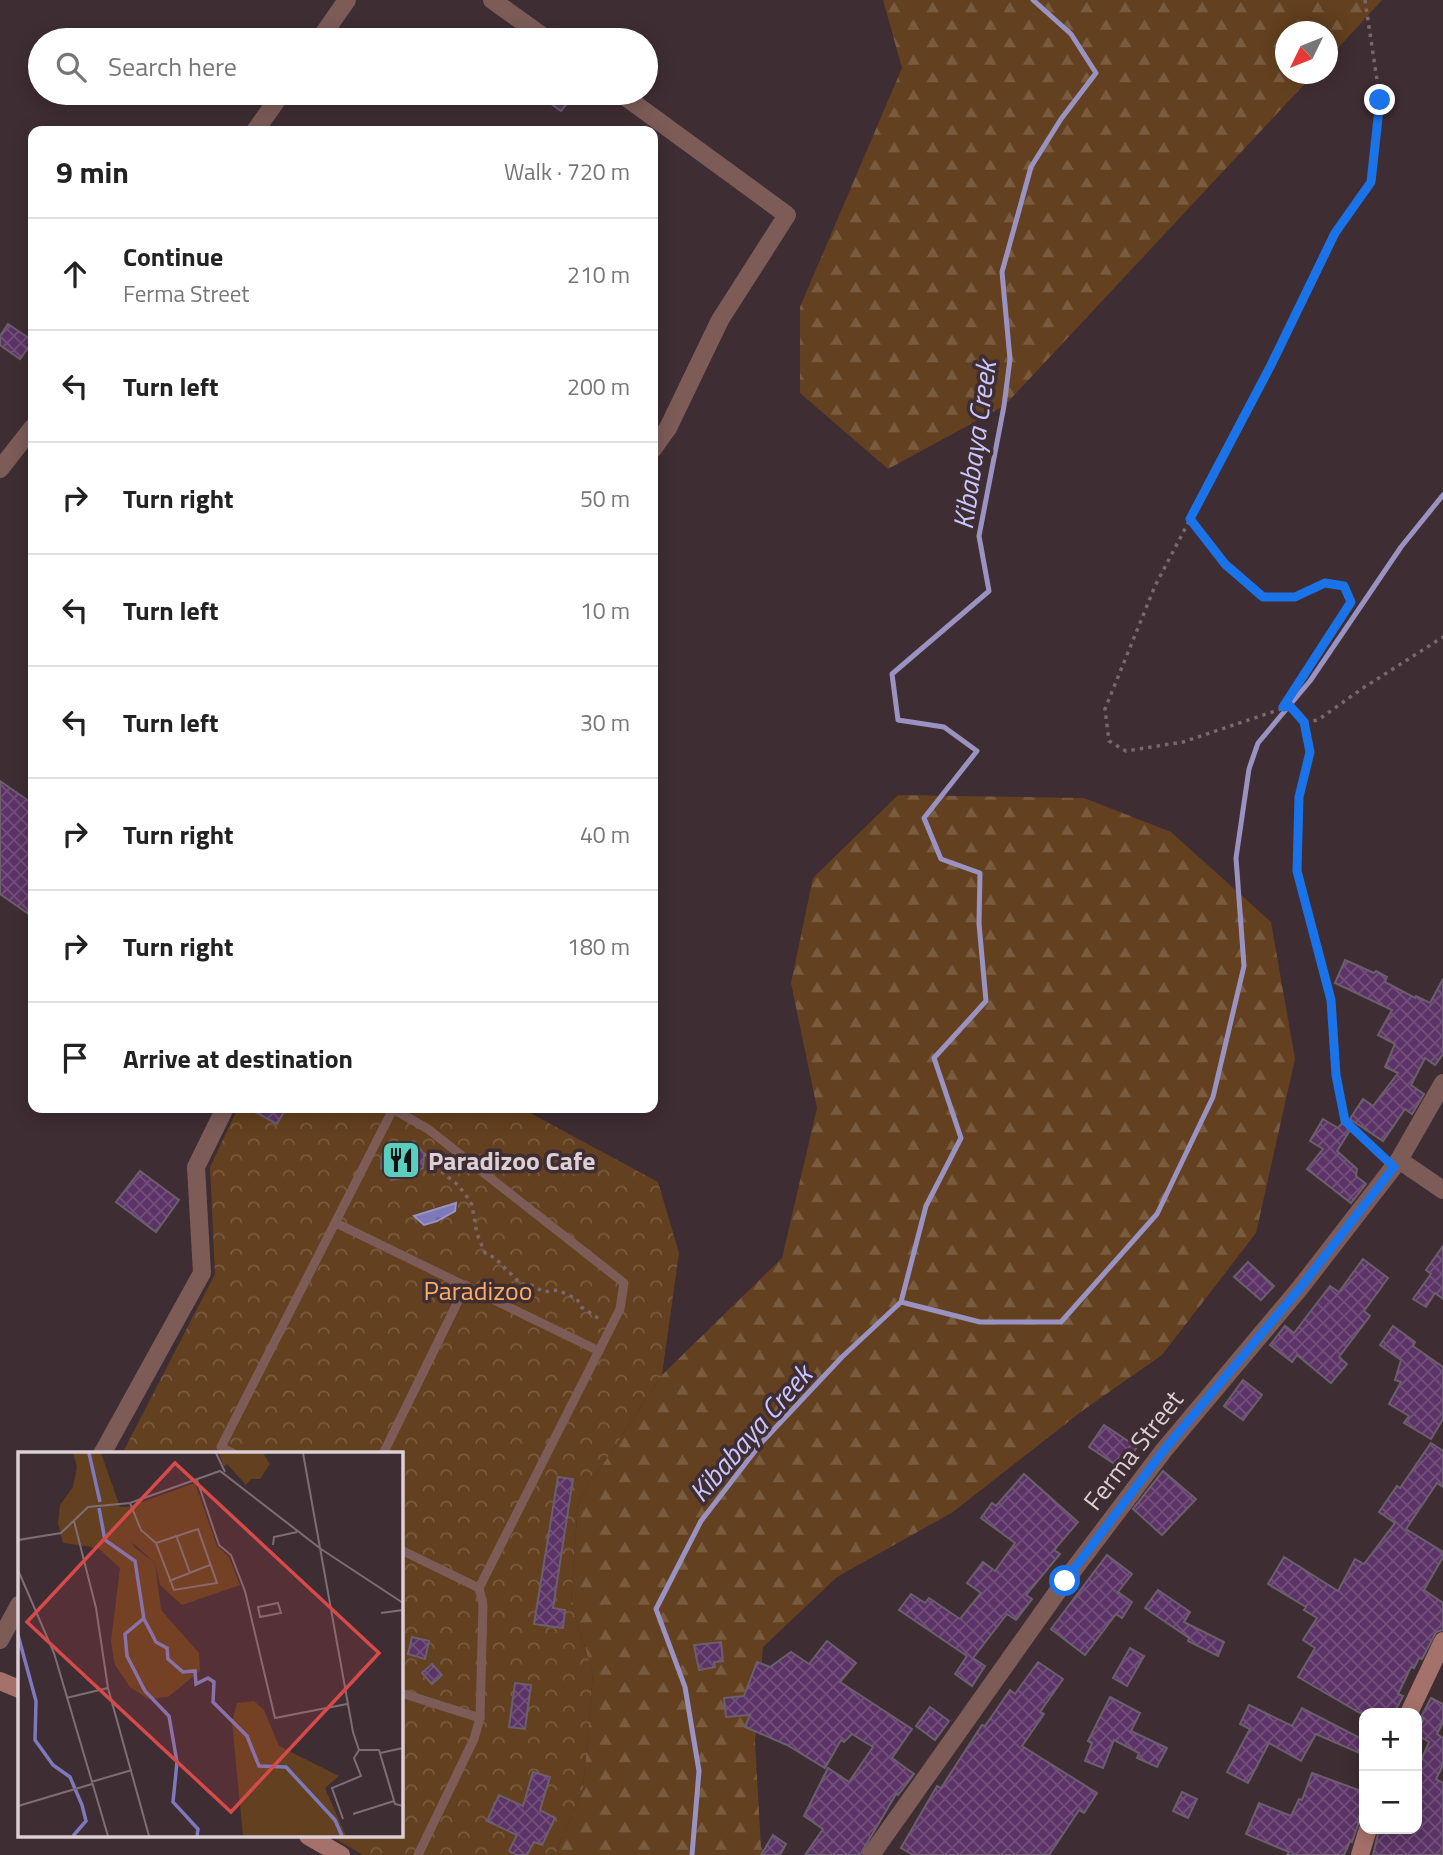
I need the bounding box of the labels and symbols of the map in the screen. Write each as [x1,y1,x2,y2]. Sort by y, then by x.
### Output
north arrow [1275,21,1338,84]
route end [1364,84,1395,115]
water label: Kibabaya Creek [941,354,1008,532]
restaurant icon: Paradizoo Cafe [380,1139,422,1181]
place label: Paradizoo Cafe [428,1141,595,1180]
park label: Paradizoo [424,1271,533,1310]
water label: Kibabaya Creek [678,1352,824,1511]
street label: Ferma Street [1074,1382,1192,1518]
inset map [18,1452,402,1838]
route start [1049,1565,1080,1596]

